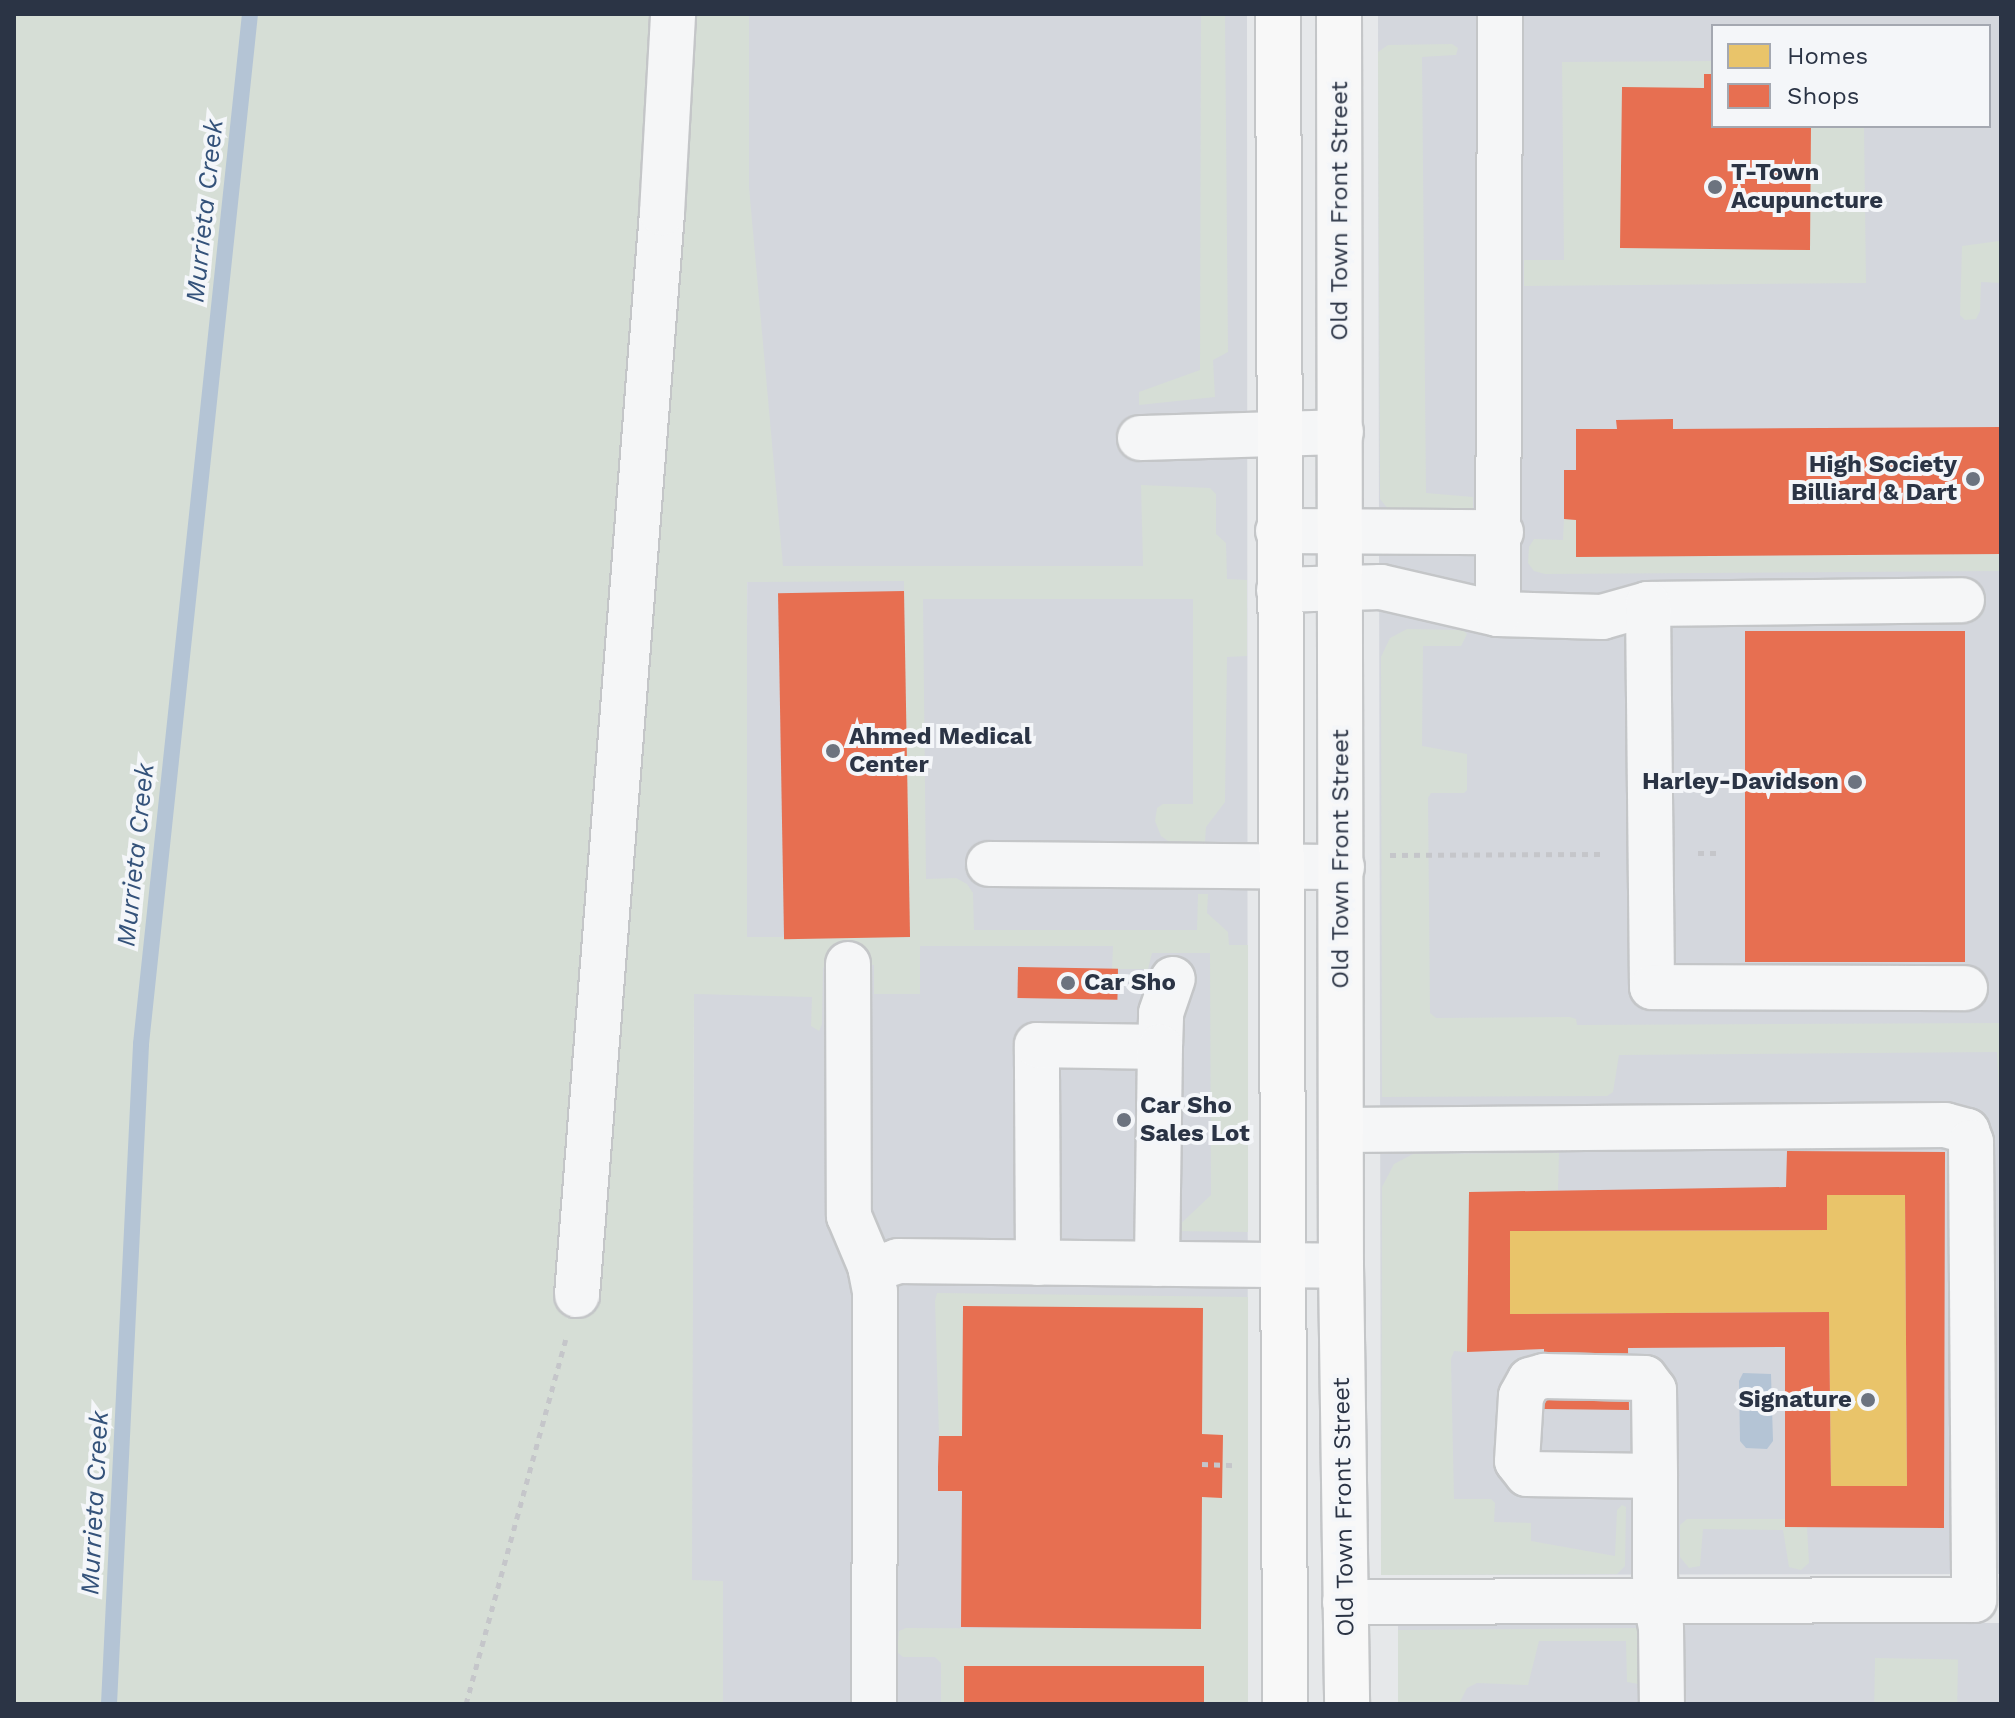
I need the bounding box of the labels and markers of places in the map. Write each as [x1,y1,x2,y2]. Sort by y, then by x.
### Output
place label: T-Town Acupuncture [1731,159,1883,215]
marker: T-Town Acupuncture [1706,178,1724,196]
place label: High Society Billiard & Dart [1791,451,1957,507]
marker: High Society Billiard & Dart [1964,470,1982,488]
place label: Ahmed Medical Center [849,723,1032,779]
marker: Ahmed Medical Center [824,742,842,760]
place label: Harley-Davidson [1642,768,1839,796]
marker: Harley-Davidson [1846,773,1864,791]
place label: Car Sho [1084,969,1176,997]
marker: Car Sho [1059,974,1077,992]
place label: Car Sho Sales Lot [1140,1092,1250,1148]
marker: Car Sho Sales Lot [1115,1111,1133,1129]
place label: Signature [1738,1386,1852,1414]
marker: Signature [1859,1391,1877,1409]

